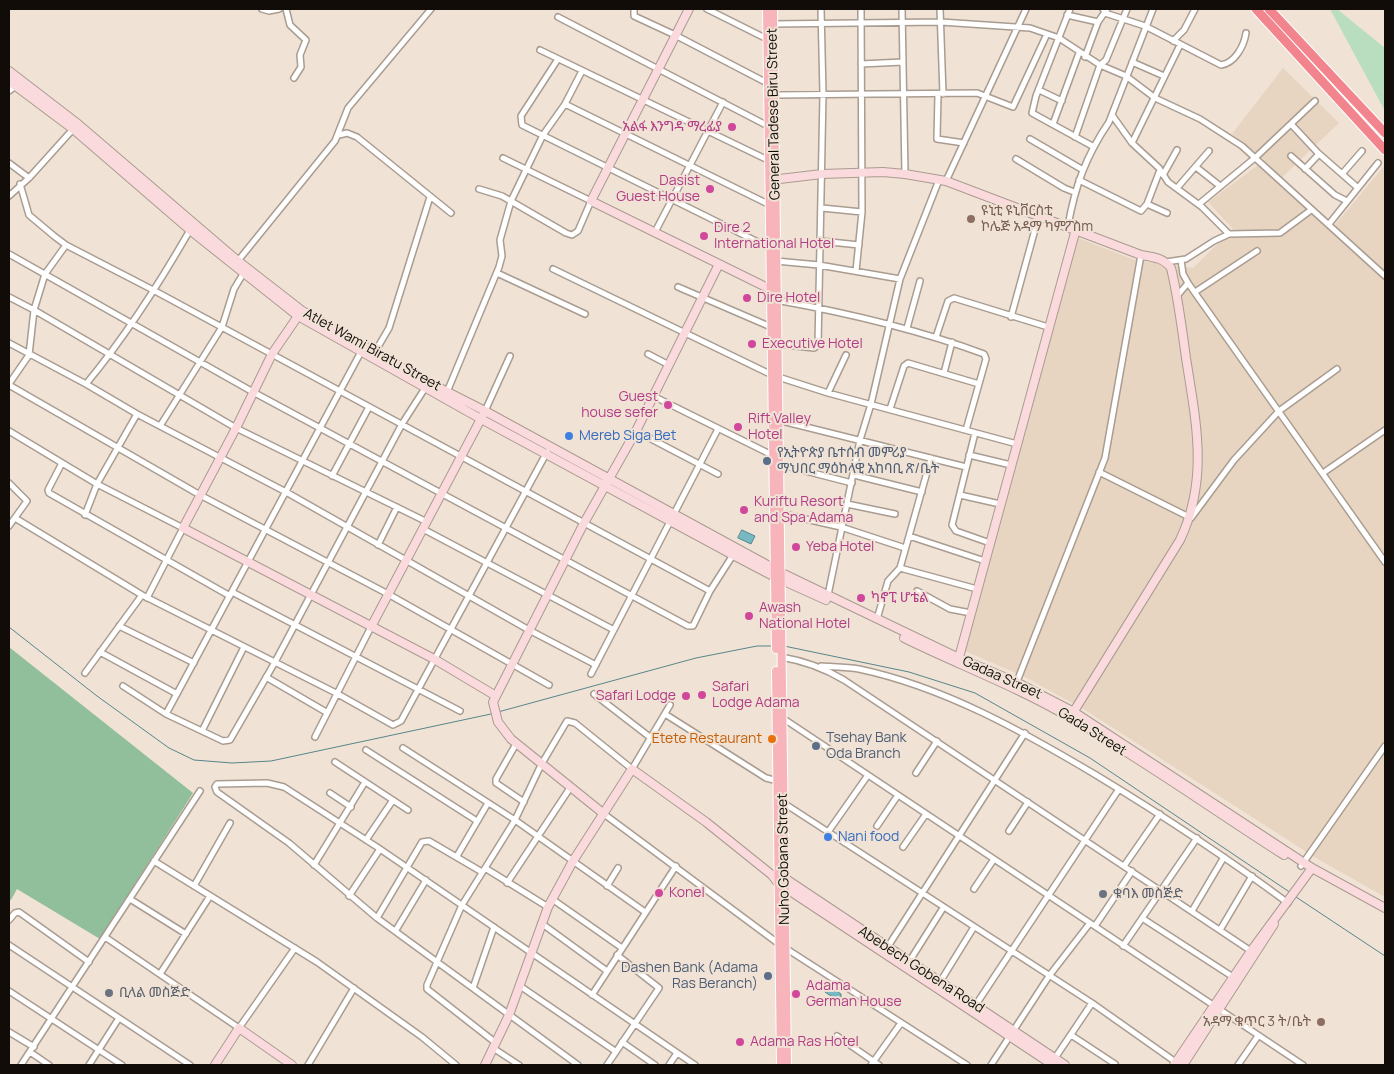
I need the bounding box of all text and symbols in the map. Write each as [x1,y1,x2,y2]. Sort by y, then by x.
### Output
street label: General Tadese Biru Street [764,28,784,200]
place label: አልፋ እንግዳ ማረፊያ [622,119,722,135]
marker: አልፋ እንግዳ ማረፊያ [726,121,738,133]
place label: Dasist Guest House [616,173,700,206]
marker: Dasist Guest House [704,183,716,195]
place label: ዩኒቲ ዩኒቨርስቲ ኮሌጅ አዳማ ካምፖስm [981,203,1093,236]
marker: ዩኒቲ ዩኒቨርስቲ ኮሌጅ አዳማ ካምፖስm [965,213,977,225]
place label: Dire 2 International Hotel [714,220,834,252]
marker: Dire 2 International Hotel [698,230,710,242]
place label: Dire Hotel [757,290,820,306]
marker: Dire Hotel [741,292,753,304]
street label: Atlet Wami Biratu Street [300,305,444,395]
place label: Executive Hotel [762,336,863,352]
marker: Executive Hotel [746,338,758,350]
place label: Guest house sefer [581,389,658,422]
marker: Guest house sefer [662,399,674,411]
place label: Rift Valley Hotel [748,411,811,444]
marker: Rift Valley Hotel [732,421,744,433]
place label: Mereb Siga Bet [579,428,676,444]
marker: Mereb Siga Bet [563,430,575,442]
place label: የኢትዮጵያ ቤተሰብ መምሪያ ማህበር ማዕከላዊ አከባቢ ጽ/ቤት [777,445,939,478]
marker: የኢትዮጵያ ቤተሰብ መምሪያ ማህበር ማዕከላዊ አከባቢ ጽ/ቤት [761,455,773,467]
place label: Kuriftu Resort and Spa Adama [754,494,853,526]
marker: Kuriftu Resort and Spa Adama [738,504,750,516]
place label: Yeba Hotel [806,539,874,555]
marker: Yeba Hotel [790,541,802,553]
place label: ካኖፒ ሆቴል [871,590,929,606]
marker: ካኖፒ ሆቴል [855,592,867,604]
place label: Awash National Hotel [759,600,850,632]
marker: Awash National Hotel [743,610,755,622]
street label: Gadaa Street [960,653,1044,703]
place label: Safari Lodge Adama [712,679,800,712]
place label: Safari Lodge [596,688,676,704]
marker: Safari Lodge Adama [696,689,708,701]
marker: Safari Lodge [680,690,692,702]
street label: Gada Street [1055,704,1129,760]
place label: Tsehay Bank Oda Branch [826,730,907,762]
place label: Etete Restaurant [652,731,762,747]
marker: Etete Restaurant [766,733,778,745]
marker: Tsehay Bank Oda Branch [810,740,822,752]
street label: Nuho Gobana Street [774,793,794,925]
place label: Nani food [838,829,899,845]
marker: Nani food [822,831,834,843]
place label: Konel [669,885,705,901]
place label: ቁባእ መስጅድ [1113,886,1183,902]
marker: Konel [653,887,665,899]
marker: ቁባእ መስጅድ [1097,888,1109,900]
street label: Abebech Gobena Road [855,923,987,1017]
place label: Dashen Bank (Adama Ras Beranch) [621,960,758,992]
marker: Dashen Bank (Adama Ras Beranch) [762,970,774,982]
place label: Adama German House [806,978,902,1010]
place label: ቢላል መስጅድ [119,985,190,1001]
marker: ቢላል መስጅድ [103,987,115,999]
marker: Adama German House [790,988,802,1000]
place label: አዳማ ቁጥር 3 ት/ቤት [1203,1014,1311,1030]
marker: አዳማ ቁጥር 3 ት/ቤት [1315,1016,1327,1028]
place label: Adama Ras Hotel [750,1034,859,1050]
marker: Adama Ras Hotel [734,1036,746,1048]

